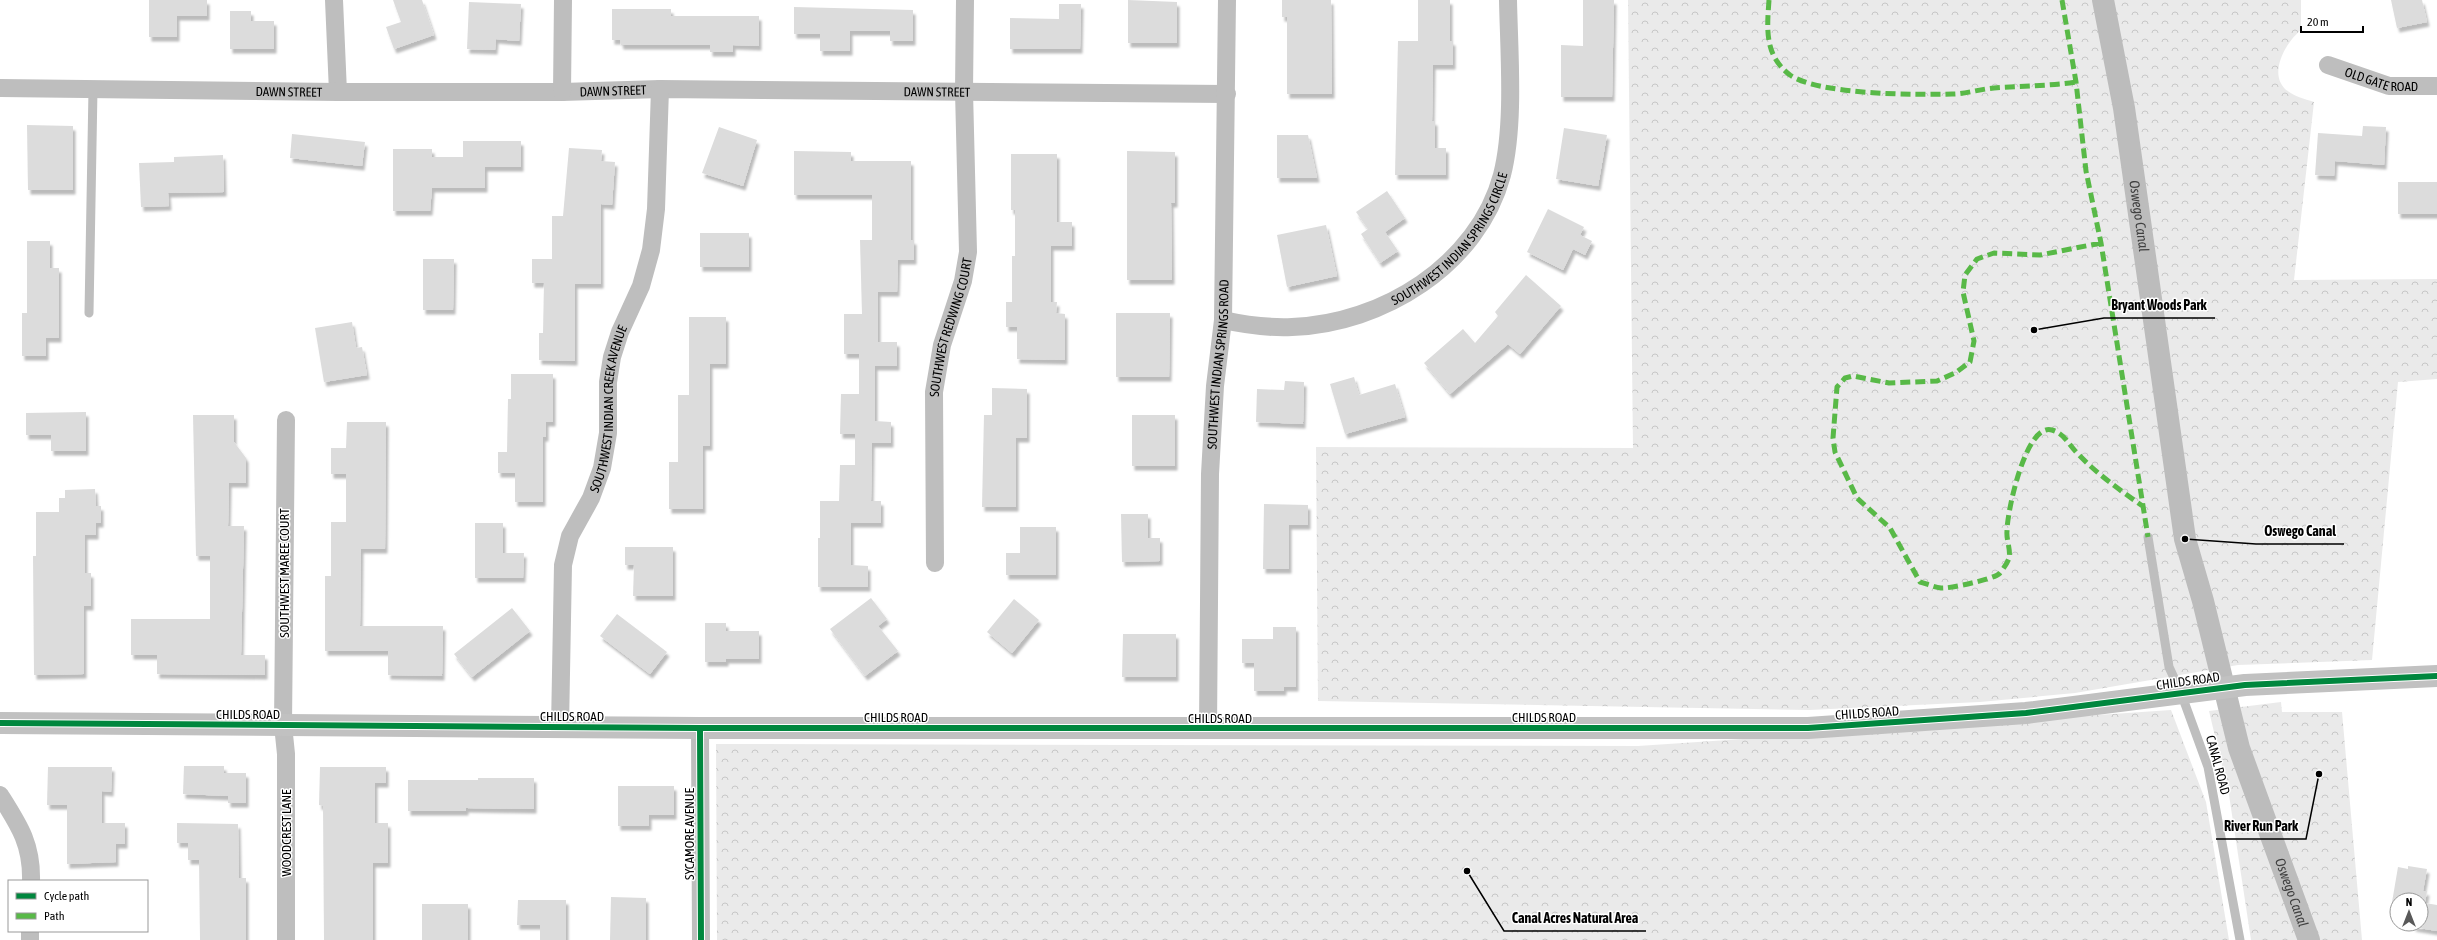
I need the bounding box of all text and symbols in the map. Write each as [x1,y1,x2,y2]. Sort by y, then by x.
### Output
scale bar [2301,8,2363,34]
text: 20 m [2307,15,2329,29]
street label: OLD GATE ROAD [2343,64,2418,94]
street label: DAWN STREET [579,82,647,99]
street label: DAWN STREET [255,84,323,99]
street label: DAWN STREET [903,84,971,99]
street label: SOUTHWEST INDIAN SPRINGS CIRCLE [1389,170,1510,308]
water label: Oswego Canal [2126,179,2152,253]
street label: SOUTHWEST REDWING COURT [926,256,974,397]
street label: SOUTHWEST INDIAN SPRINGS ROAD [1204,279,1231,450]
callout: Bryant Woods Park [2104,292,2215,318]
text: Bryant Woods Park [2111,297,2208,313]
street label: SOUTHWEST INDIAN CREEK AVENUE [586,322,630,494]
street label: SOUTHWEST MAREE COURT [277,508,292,638]
callout: Oswego Canal [2256,518,2344,544]
text: Oswego Canal [2264,523,2336,539]
street label: CHILDS ROAD [2155,669,2221,693]
street label: CHILDS ROAD [1835,703,1899,723]
street label: CHILDS ROAD [216,707,280,722]
street label: CHILDS ROAD [540,709,604,724]
street label: CHILDS ROAD [864,710,928,725]
street label: CHILDS ROAD [1512,710,1576,725]
street label: CHILDS ROAD [1188,711,1252,726]
street label: CANAL ROAD [2203,734,2233,796]
street label: SYCAMORE AVENUE [682,787,697,880]
street label: WOODCREST LANE [279,789,294,877]
callout: River Run Park [2216,813,2306,839]
text: River Run Park [2224,818,2299,834]
water label: Oswego Canal [2272,856,2312,929]
legend [8,880,148,932]
text: Cycle path [44,889,89,903]
north arrow [2389,892,2429,932]
text: N [2406,896,2412,908]
callout: Canal Acres Natural Area [1504,905,1646,931]
text: Path [44,909,65,923]
text: Canal Acres Natural Area [1512,910,1639,926]

